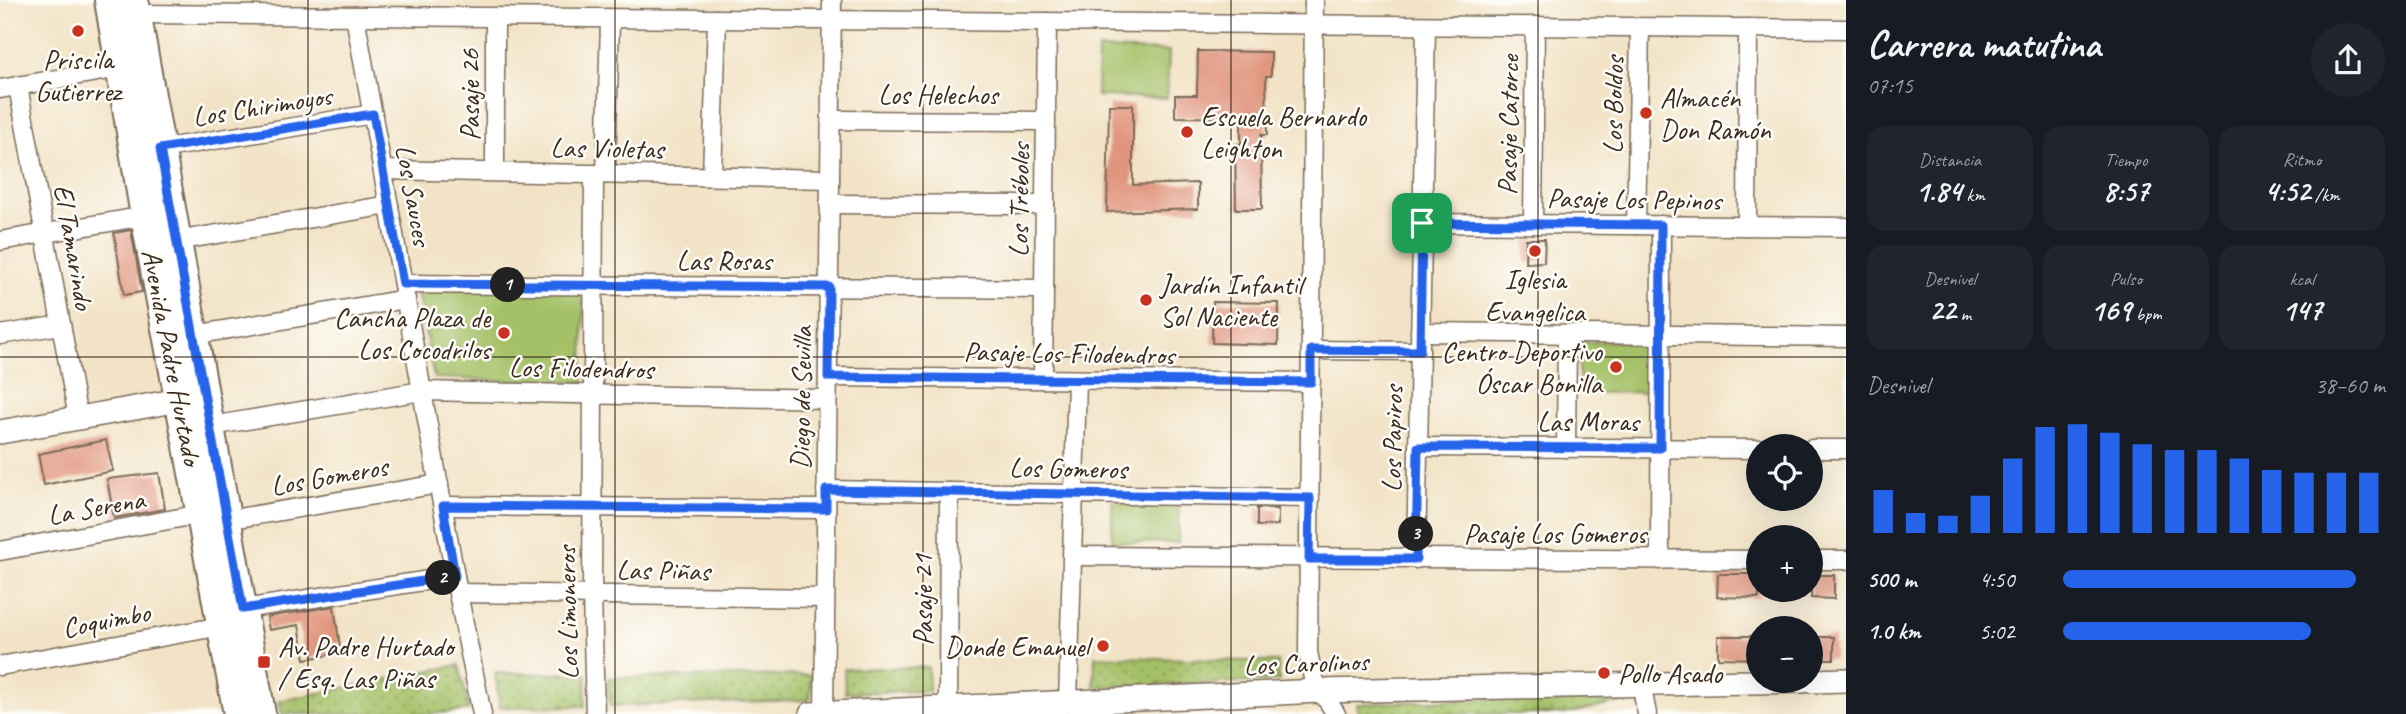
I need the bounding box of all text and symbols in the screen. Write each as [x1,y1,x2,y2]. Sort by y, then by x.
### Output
text: Carrera matutina [1867,21,2101,68]
marker: Priscila Gutierrez [70,23,86,39]
button: share [2311,23,2385,97]
place label: Priscila Gutierrez [35,42,124,109]
street label: Pasaje 26 [452,48,487,141]
street label: Pasaje Catorce [1489,53,1527,195]
street label: Los Boldos [1595,53,1631,154]
text: 07:15 [1867,71,1913,100]
street label: Los Chirimoyos [190,77,336,134]
street label: Los Helechos [878,77,1000,112]
place label: Almacén Don Ramón [1660,80,1772,147]
place label: Escuela Bernardo Leighton [1201,99,1368,166]
marker: Almacén Don Ramón [1638,105,1654,121]
marker: Escuela Bernardo Leighton [1179,124,1195,140]
street label: Las Violetas [550,130,666,167]
street label: Los Tréboles [1001,140,1038,257]
street label: Los Sauces [388,142,440,251]
text: Distancia [1919,148,1981,172]
text: Tiempo [2105,148,2147,172]
text: Ritmo [2283,148,2321,172]
text: 1.84 [1915,172,1962,210]
text: 8:57 [2103,172,2149,210]
text: 4:52 [2264,172,2310,210]
street label: Pasaje Los Pepinos [1547,180,1724,218]
street label: El Tamarindo [46,182,103,314]
text: km [1962,183,1985,207]
text: /km [2310,183,2340,207]
pin [1392,193,1452,253]
icon: arrive [1403,204,1441,242]
street label: Las Rosas [677,243,774,278]
marker: Iglesia Evangelica [1527,243,1543,259]
street label: Avenida Padre Hurtado [134,246,211,471]
place label: Iglesia Evangelica [1485,262,1586,329]
place label: Jardín Infantil Sol Naciente [1158,267,1308,334]
text: Desnivel [1924,267,1976,291]
text: Pulso [2110,267,2142,291]
text: kcal [2289,267,2315,291]
pin: 1 [490,268,526,302]
text: 1 [503,272,512,296]
text: 22 [1929,291,1956,329]
text: 169 [2090,291,2131,329]
text: 147 [2282,291,2322,329]
marker: Jardín Infantil Sol Naciente [1138,292,1154,308]
place label: Cancha Plaza de Los Cocodrilos [334,300,492,367]
text: m [1956,302,1971,326]
text: bpm [2131,302,2162,326]
street label: Diego de Sevilla [782,324,820,470]
marker: Cancha Plaza de Los Cocodrilos [496,325,512,341]
street label: Pasaje Los Filodendros [963,334,1177,372]
place label: Centro Deportivo Óscar Bonilla [1442,334,1604,401]
street label: Los Filodendros [509,349,656,387]
marker: Centro Deportivo Óscar Bonilla [1608,359,1624,375]
text: Desnivel [1867,371,1929,400]
text: 38–60 m [2315,371,2385,400]
street label: Los Papiros [1374,383,1410,492]
street label: Las Moras [1537,404,1641,439]
map controls [1746,434,1823,693]
button: locate [1746,434,1823,511]
street label: Los Gomeros [268,448,392,503]
street label: Los Gomeros [1009,449,1130,487]
street label: La Serena [45,481,149,533]
pin: 3 [1398,516,1434,552]
street label: Pasaje Los Gomeros [1464,516,1649,551]
text: 3 [1411,521,1420,545]
button: + [1746,525,1823,602]
street label: Los Limoneros [548,543,586,680]
street label: Las Piñas [616,552,712,588]
street label: Pasaje 21 [905,553,940,646]
pin: 2 [426,560,460,596]
text: 2 [438,565,447,589]
text: 500 m [1867,565,1916,594]
text: 4:50 [1979,565,2015,594]
street label: Coquimbo [59,594,155,646]
button: − [1746,616,1823,693]
text: 1.0 km [1867,617,1921,646]
text: 5:02 [1979,617,2015,646]
place label: Av. Padre Hurtado / Esq. Las Piñas [278,629,456,696]
place label: Donde Emanuel [945,629,1094,664]
marker: Donde Emanuel [1095,638,1111,654]
street label: Los Carolinos [1243,643,1371,683]
marker: Av. Padre Hurtado / Esq. Las Piñas [256,654,272,670]
place label: Pollo Asado [1618,656,1724,691]
marker: Pollo Asado [1596,665,1612,681]

